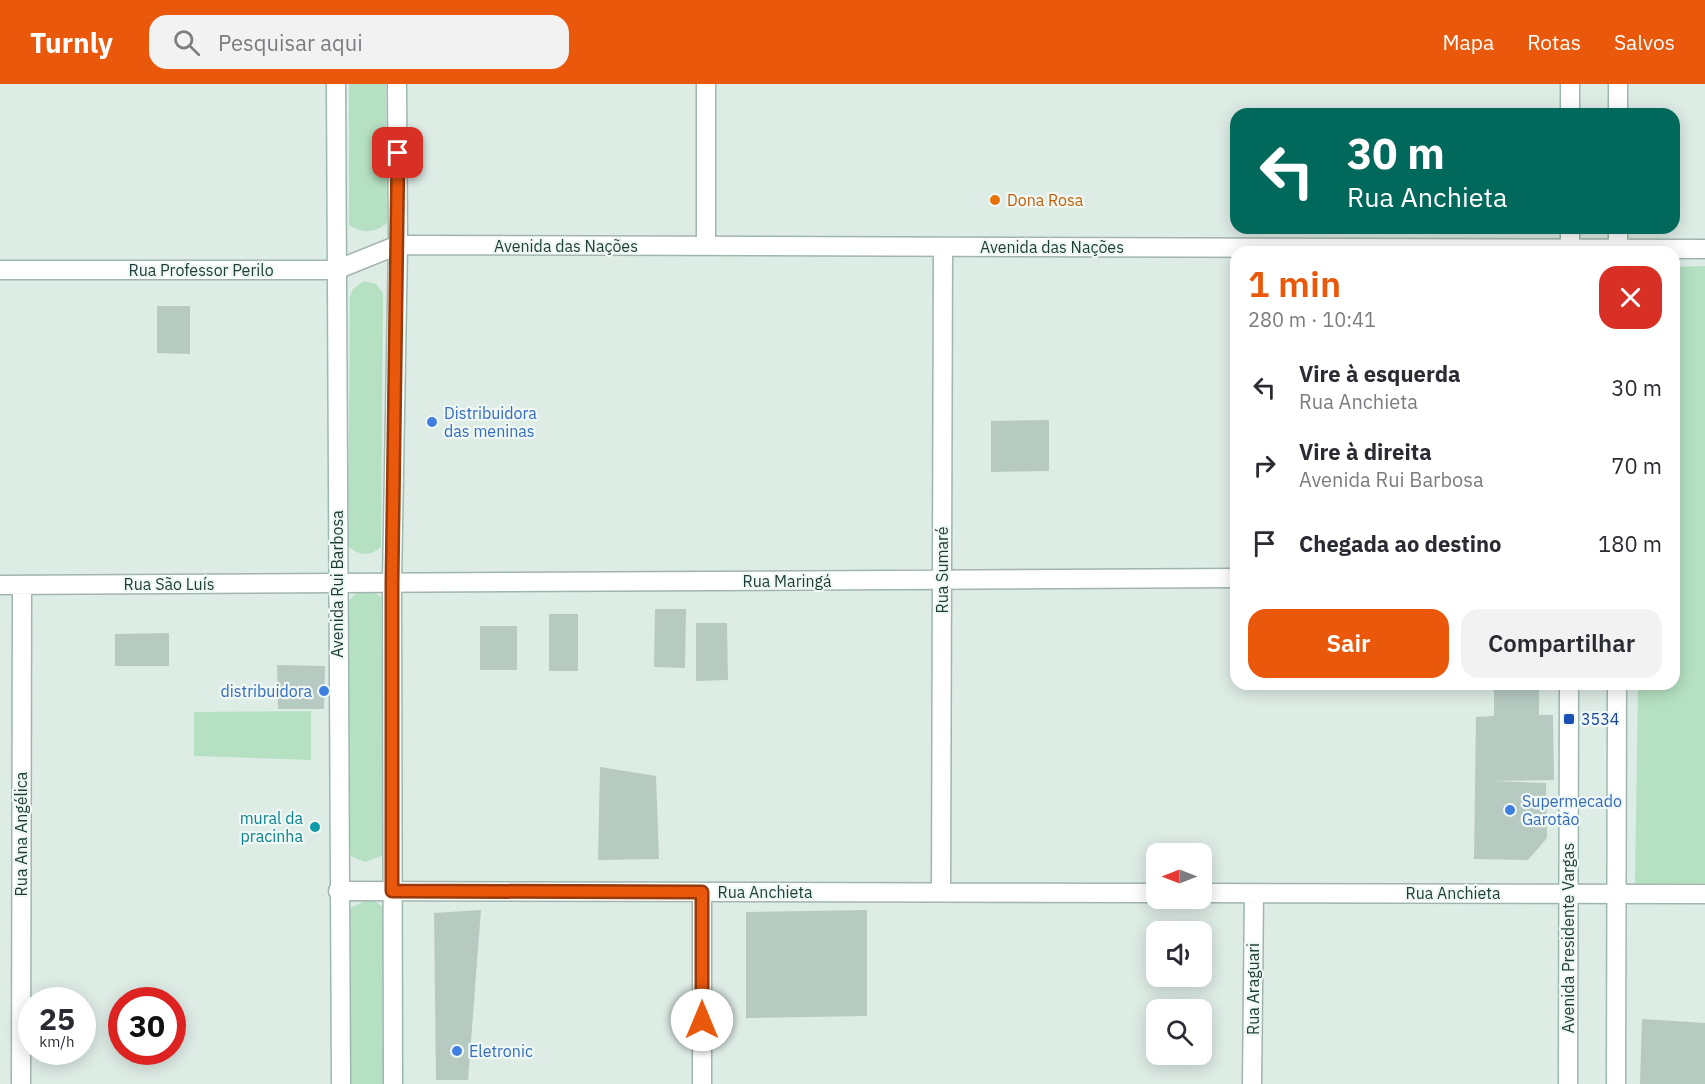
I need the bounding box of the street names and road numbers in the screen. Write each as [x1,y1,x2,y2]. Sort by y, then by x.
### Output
street label: Avenida das Nações [494,236,638,256]
street label: Avenida das Nações [980,237,1124,257]
street label: Rua Professor Perilo [128,260,274,280]
street label: Avenida Rui Barbosa [327,510,347,658]
street label: Rua Sumaré [932,526,952,614]
street label: Rua Maringá [742,571,832,591]
street label: Rua São Luís [124,574,214,594]
street label: Rua Ana Angélica [11,771,31,896]
street label: Avenida Presidente Vargas [1558,843,1578,1033]
street label: Rua Anchieta [717,882,813,902]
street label: Rua Anchieta [1405,883,1501,903]
street label: Rua Araguari [1243,943,1263,1035]

